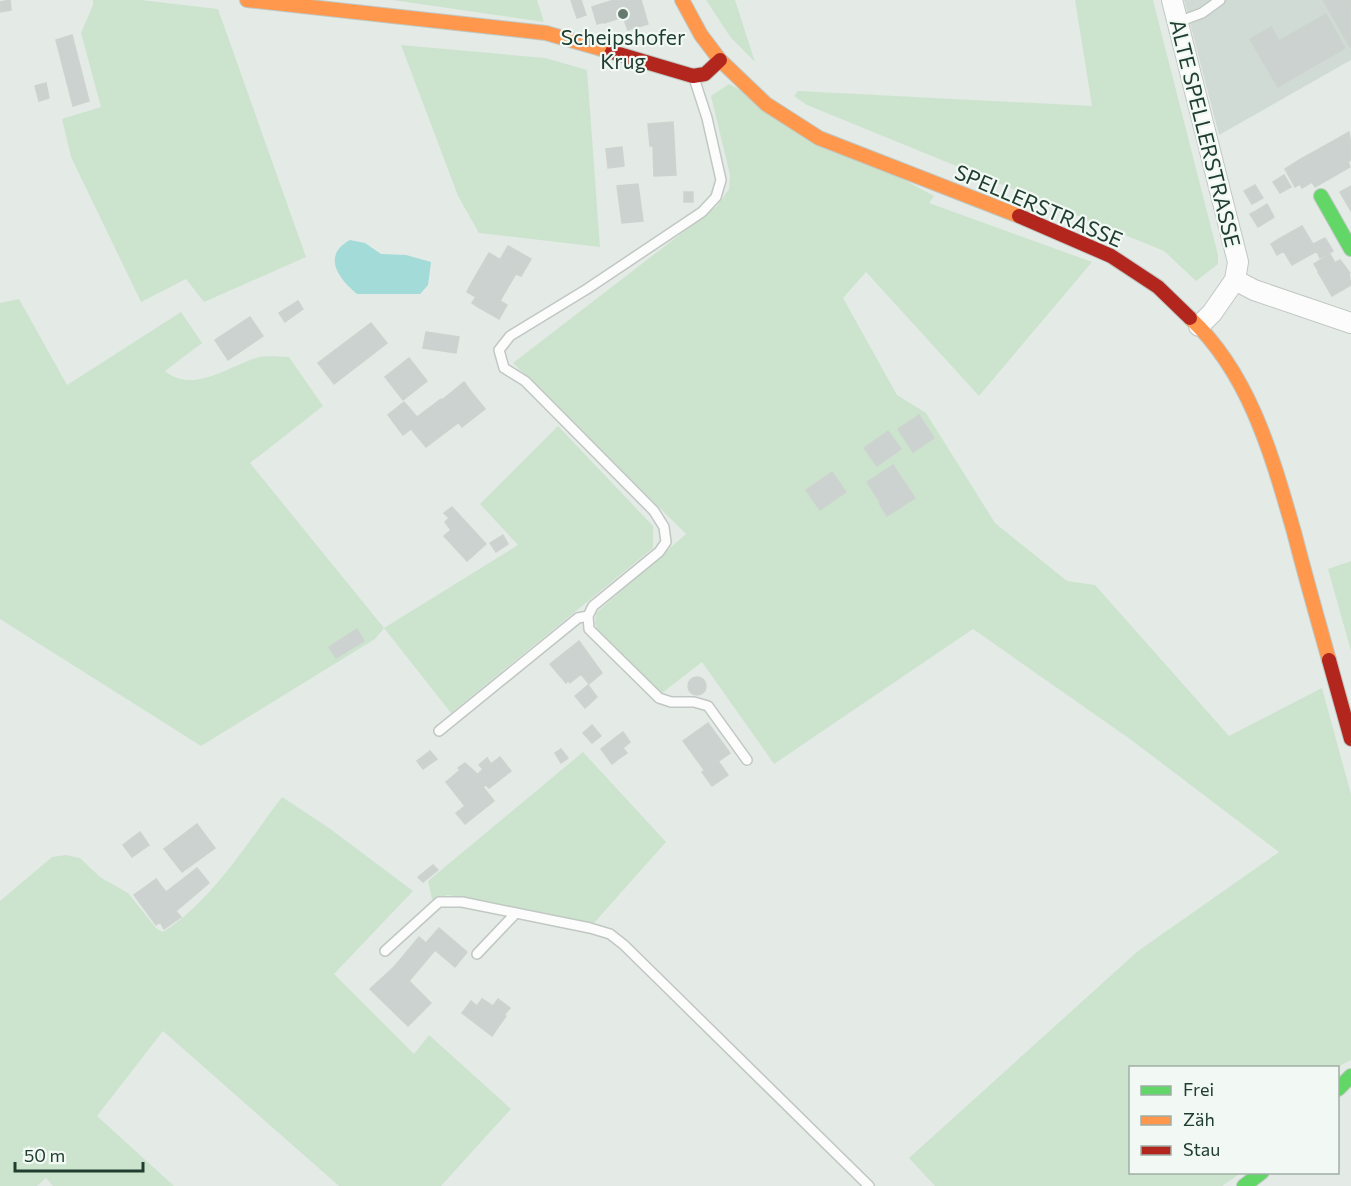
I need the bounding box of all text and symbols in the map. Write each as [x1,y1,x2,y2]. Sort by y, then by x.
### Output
marker: Scheipshofer Krug [616,7,630,21]
street label: ALTE SPELLERSTRASSE [1166,16,1246,250]
place label: Scheipshofer Krug [561,24,685,73]
street label: SPELLERSTRASSE [951,158,1127,252]
legend [1129,1066,1339,1174]
text: Frei [1183,1078,1214,1100]
text: Zäh [1183,1108,1215,1130]
scale bar [15,1135,142,1173]
text: Stau [1183,1138,1220,1160]
text: 50 m [24,1144,65,1166]

